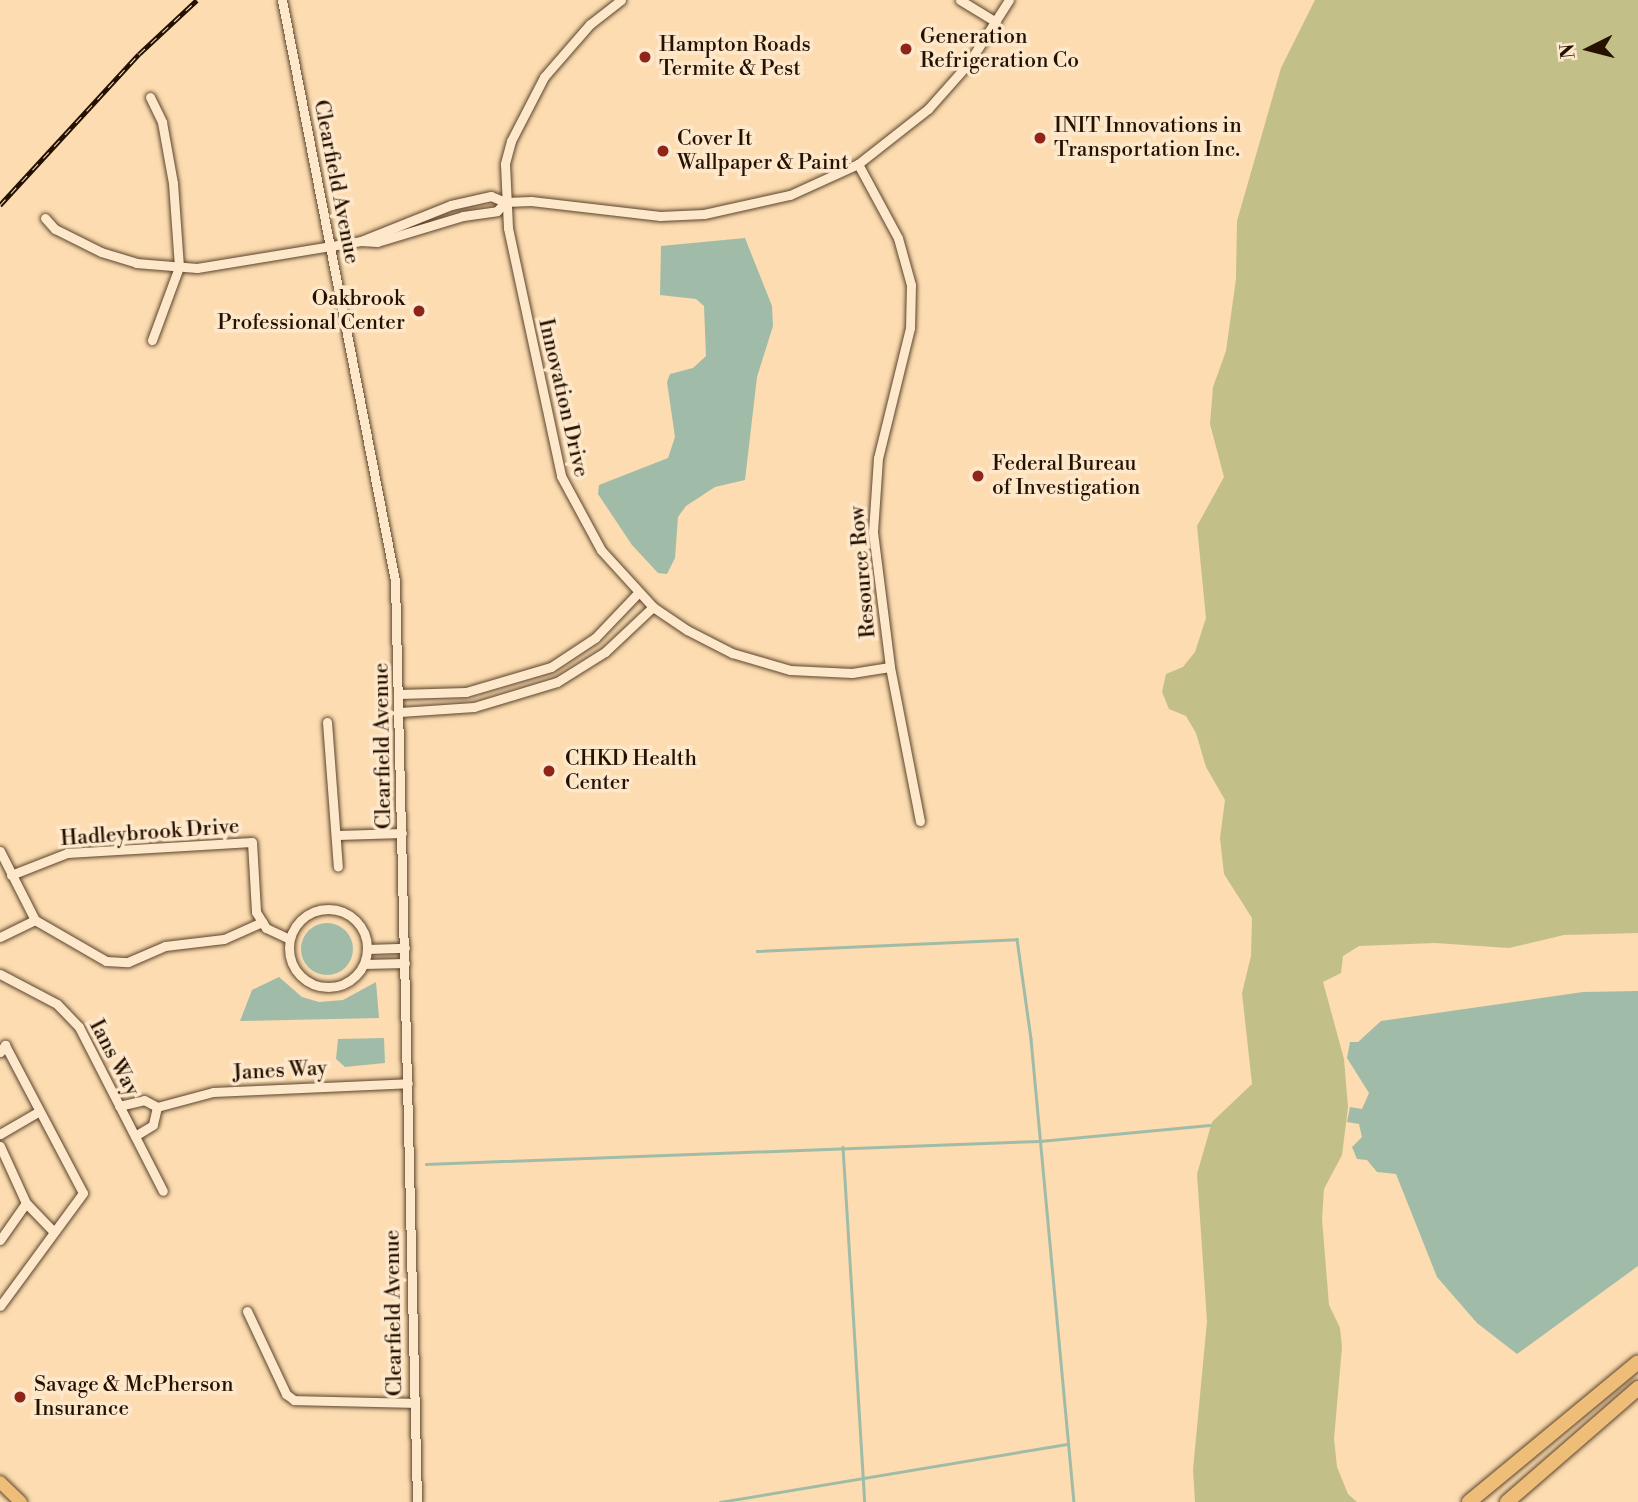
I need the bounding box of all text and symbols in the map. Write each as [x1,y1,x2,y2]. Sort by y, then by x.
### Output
north arrow [1554,14,1624,84]
place label: Generation Refrigeration Co [920,24,1079,74]
place label: Hampton Roads Termite & Pest [659,32,811,82]
marker: Generation Refrigeration Co [898,41,914,57]
text: N [1555,42,1581,60]
marker: Hampton Roads Termite & Pest [637,49,653,65]
street label: Clearfield Avenue [308,98,364,266]
place label: INIT Innovations in Transportation Inc. [1054,113,1242,163]
place label: Cover It Wallpaper & Paint [677,126,849,176]
marker: INIT Innovations in Transportation Inc. [1032,130,1048,146]
marker: Cover It Wallpaper & Paint [655,143,671,159]
place label: Oakbrook Professional Center [217,286,405,336]
marker: Oakbrook Professional Center [411,303,427,319]
street label: Innovation Drive [533,316,593,480]
place label: Federal Bureau of Investigation [992,451,1140,501]
marker: Federal Bureau of Investigation [970,468,986,484]
street label: Resource Row [845,505,881,639]
street label: Clearfield Avenue [369,662,397,830]
place label: CHKD Health Center [565,746,697,796]
marker: CHKD Health Center [539,761,559,781]
street label: Hadleybrook Drive [60,814,240,852]
street label: Ians Way [83,1015,145,1101]
street label: Janes Way [232,1056,328,1086]
street label: Clearfield Avenue [380,1229,408,1397]
place label: Savage & McPherson Insurance [34,1372,233,1422]
marker: Savage & McPherson Insurance [12,1389,28,1405]

